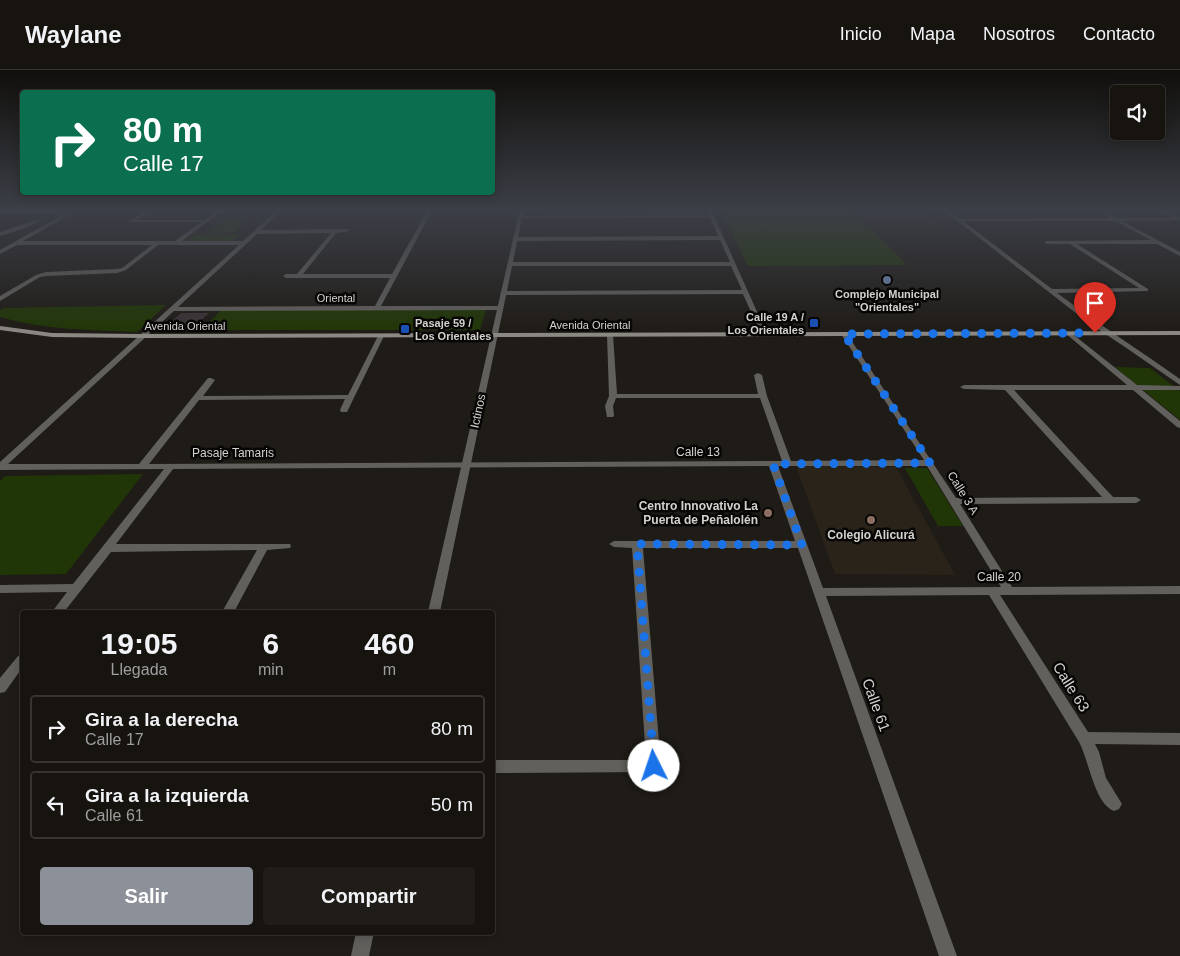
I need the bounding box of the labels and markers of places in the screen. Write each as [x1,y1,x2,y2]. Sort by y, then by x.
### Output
marker: Complejo Municipal "Orientales" [881,274,893,286]
pin [1074,282,1116,333]
place label: Complejo Municipal "Orientales" [835,288,939,313]
place label: Calle 19 A / Los Orientales [728,311,804,336]
place label: Pasaje 59 / Los Orientales [415,317,491,342]
marker: Calle 19 A / Los Orientales [808,317,820,329]
marker: Pasaje 59 / Los Orientales [399,323,411,335]
place label: Centro Innovativo La Puerta de Peñalolén [639,499,758,527]
marker: Centro Innovativo La Puerta de Peñalolén [762,507,774,519]
marker: Colegio Alicurá [865,514,877,526]
place label: Colegio Alicurá [827,528,915,542]

